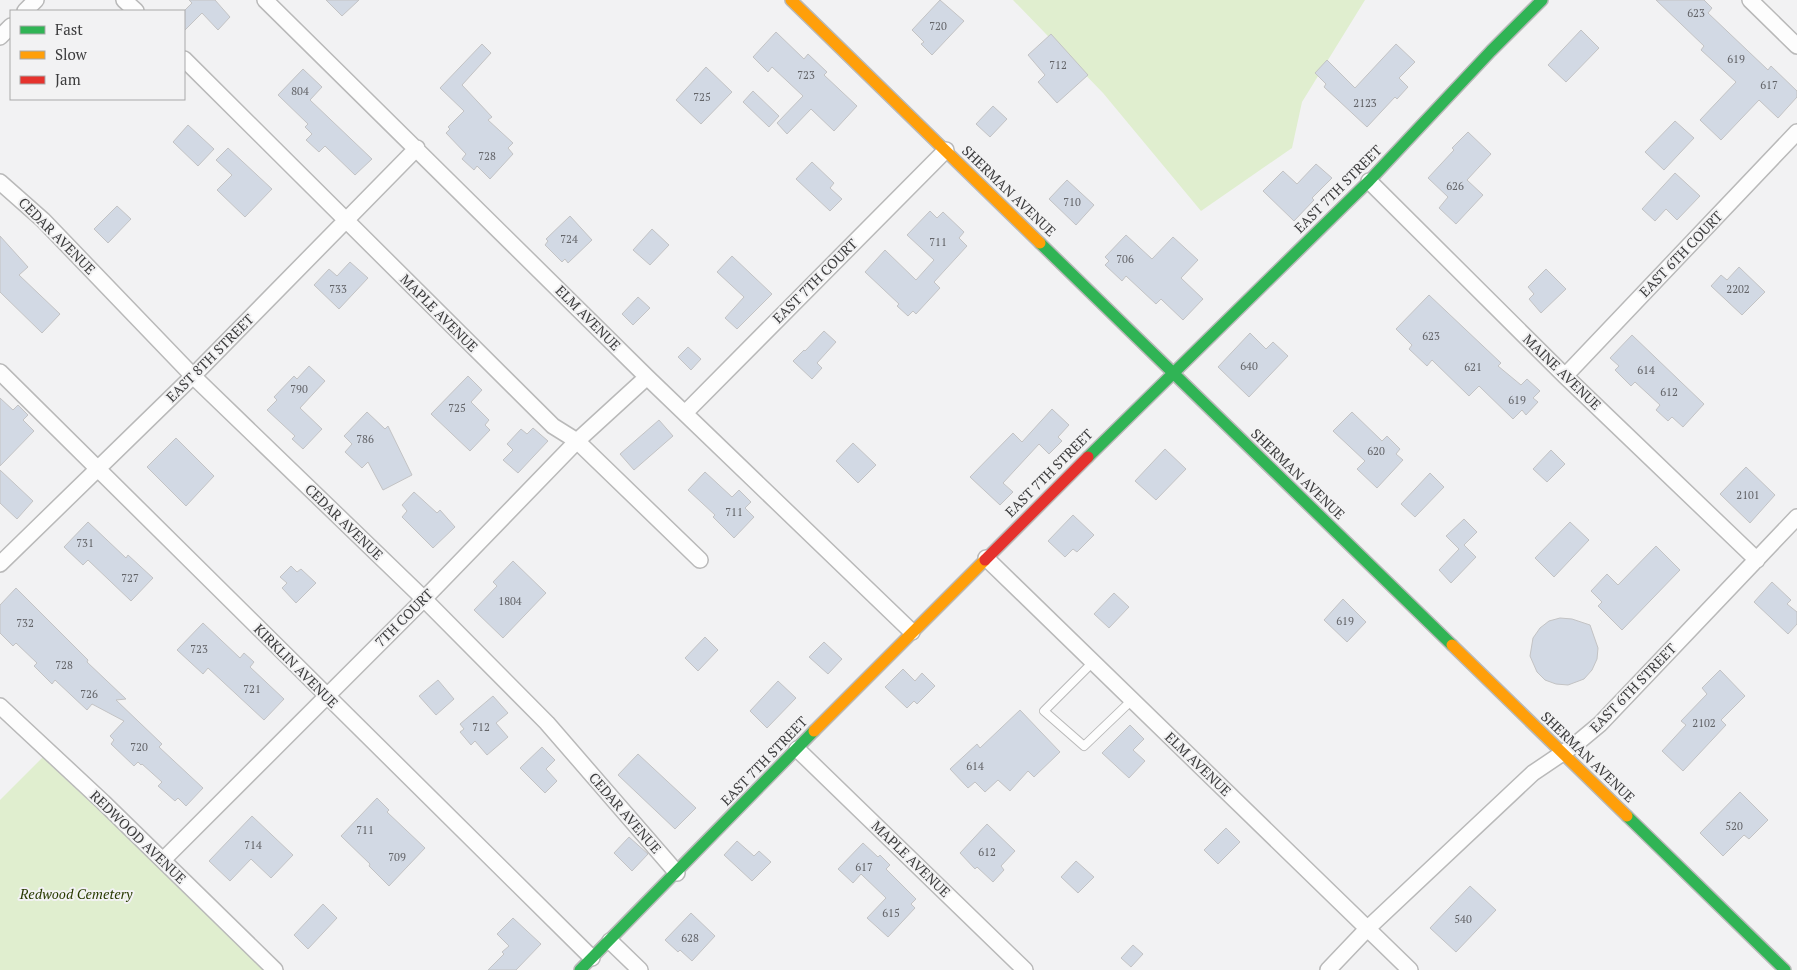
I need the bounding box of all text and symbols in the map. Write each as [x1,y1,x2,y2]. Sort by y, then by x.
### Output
house number: 623 [1687,6,1705,20]
legend [10,10,185,100]
text: Fast [55,19,83,39]
house number: 720 [929,19,947,33]
text: Slow [55,44,88,64]
house number: 619 [1727,52,1745,66]
house number: 712 [1049,58,1067,72]
house number: 723 [797,68,815,82]
text: Jam [55,69,81,89]
house number: 617 [1760,78,1778,92]
house number: 804 [291,84,309,98]
house number: 725 [693,90,711,104]
house number: 2123 [1353,96,1377,110]
street label: EAST 7TH STREET [1290,140,1386,237]
street label: SHERMAN AVENUE [958,141,1060,240]
house number: 728 [478,149,496,163]
house number: 626 [1446,179,1464,193]
street label: CEDAR AVENUE [15,193,100,278]
house number: 710 [1063,195,1081,209]
street label: EAST 6TH COURT [1635,206,1727,301]
house number: 724 [560,232,578,246]
street label: EAST 7TH COURT [768,234,861,327]
house number: 711 [929,235,947,249]
house number: 706 [1116,252,1134,266]
street label: MAPLE AVENUE [396,270,482,356]
street label: ELM AVENUE [552,281,625,354]
house number: 733 [329,282,347,296]
house number: 2202 [1726,282,1750,296]
street label: EAST 8TH STREET [162,309,258,406]
house number: 623 [1422,329,1440,343]
street label: MAINE AVENUE [1519,329,1606,414]
house number: 640 [1240,359,1258,373]
house number: 621 [1464,360,1482,374]
house number: 614 [1637,363,1655,377]
house number: 790 [290,382,308,396]
house number: 612 [1660,385,1678,399]
house number: 619 [1508,393,1526,407]
house number: 725 [448,401,466,415]
street label: EAST 7TH STREET [1001,424,1097,521]
street label: SHERMAN AVENUE [1247,424,1349,523]
house number: 786 [356,432,374,446]
house number: 620 [1367,444,1385,458]
street label: CEDAR AVENUE [301,480,387,564]
house number: 2101 [1736,488,1760,502]
house number: 711 [725,505,743,519]
house number: 731 [76,536,94,550]
house number: 727 [121,571,139,585]
street label: 7TH COURT [370,584,437,651]
house number: 1804 [498,594,522,608]
house number: 619 [1336,614,1354,628]
house number: 732 [16,616,34,630]
street label: KIRKLIN AVENUE [250,619,343,712]
street label: EAST 6TH STREET [1585,639,1680,736]
house number: 723 [190,642,208,656]
house number: 728 [55,658,73,672]
house number: 721 [243,682,261,696]
house number: 726 [80,687,98,701]
street label: SHERMAN AVENUE [1537,707,1639,806]
street label: EAST 7TH STREET [716,712,811,809]
house number: 2102 [1692,716,1716,730]
house number: 712 [472,720,490,734]
street label: ELM AVENUE [1161,727,1235,800]
house number: 720 [130,740,148,754]
house number: 614 [966,759,984,773]
street label: CEDAR AVENUE [585,768,666,857]
street label: REDWOOD AVENUE [86,786,190,887]
street label: MAPLE AVENUE [868,816,955,901]
house number: 520 [1725,819,1743,833]
house number: 711 [356,823,374,837]
house number: 714 [244,838,262,852]
house number: 612 [978,845,996,859]
house number: 709 [388,850,406,864]
house number: 617 [855,860,873,874]
park label: Redwood Cemetery [19,884,133,903]
house number: 615 [882,906,900,920]
house number: 540 [1454,912,1472,926]
house number: 628 [681,931,699,945]

